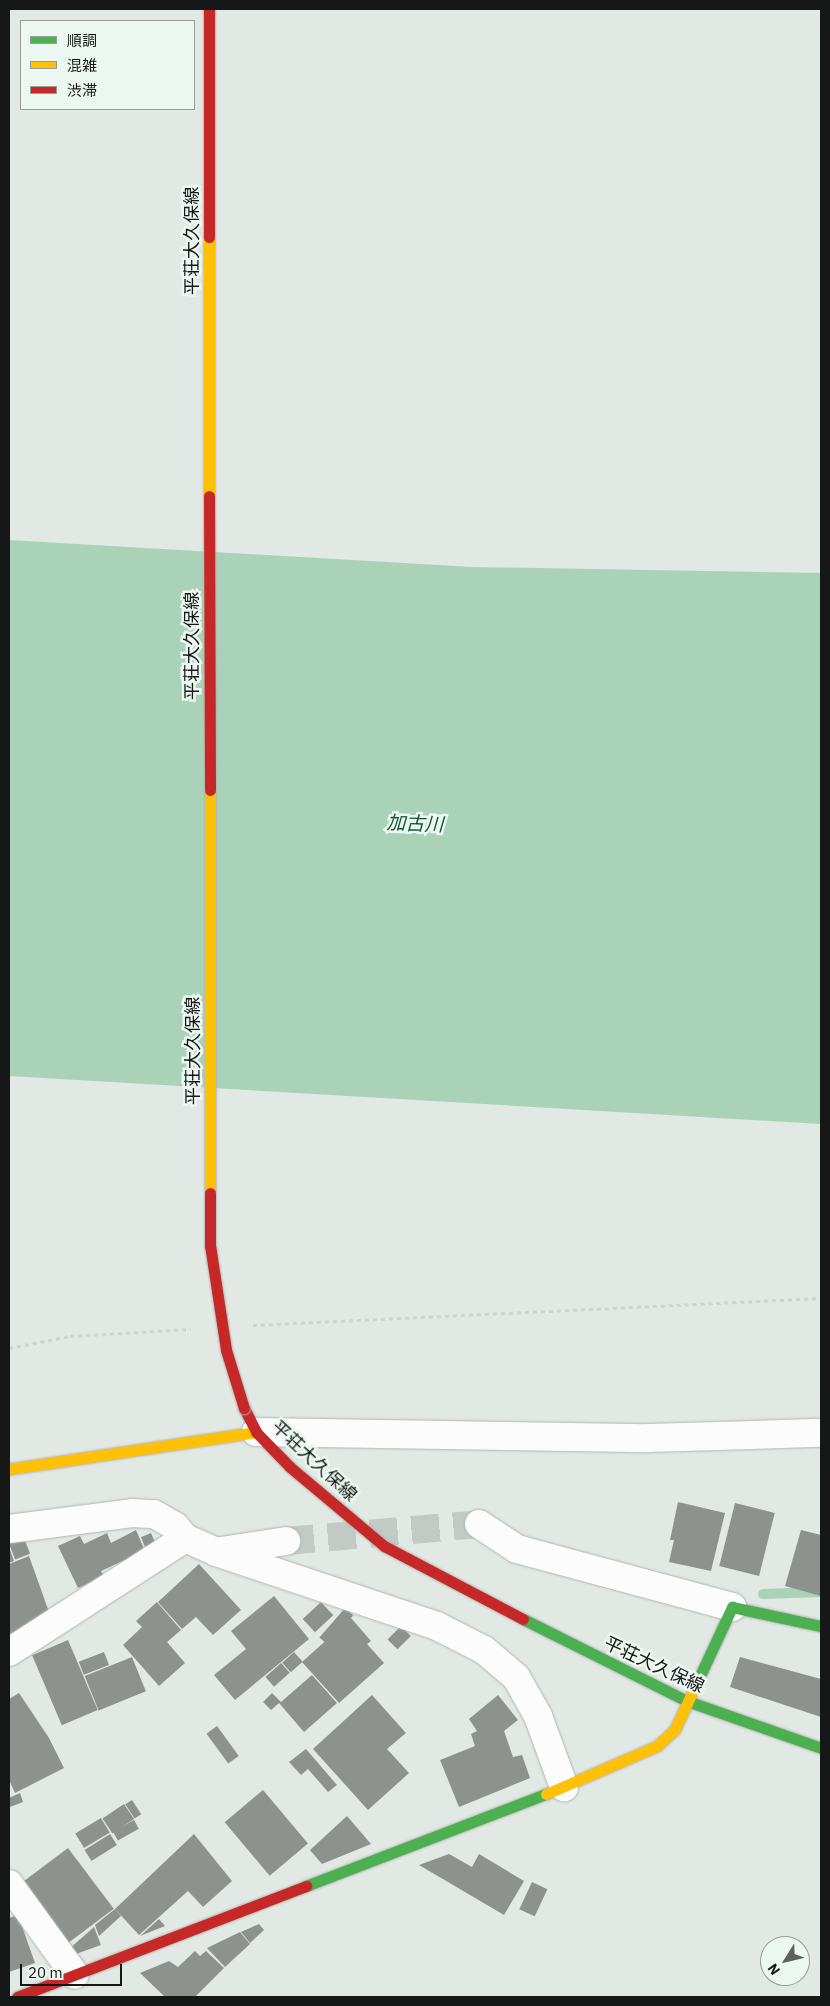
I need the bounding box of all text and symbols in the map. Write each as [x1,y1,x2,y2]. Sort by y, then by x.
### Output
legend [20,20,195,110]
text: 順調 [67,31,97,50]
text: 混雑 [67,56,97,75]
text: 渋滞 [67,81,97,100]
street label: 平荘大久保線 [181,187,203,295]
street label: 平荘大久保線 [181,592,203,700]
water label: 加古川 [386,812,444,836]
street label: 平荘大久保線 [182,997,204,1105]
street label: 平荘大久保線 [267,1416,361,1506]
street label: 平荘大久保線 [600,1632,708,1698]
north arrow [760,1936,810,1986]
scale bar [22,1954,125,1986]
text: N [763,1960,784,1979]
text: 20 m [28,1963,63,1982]

